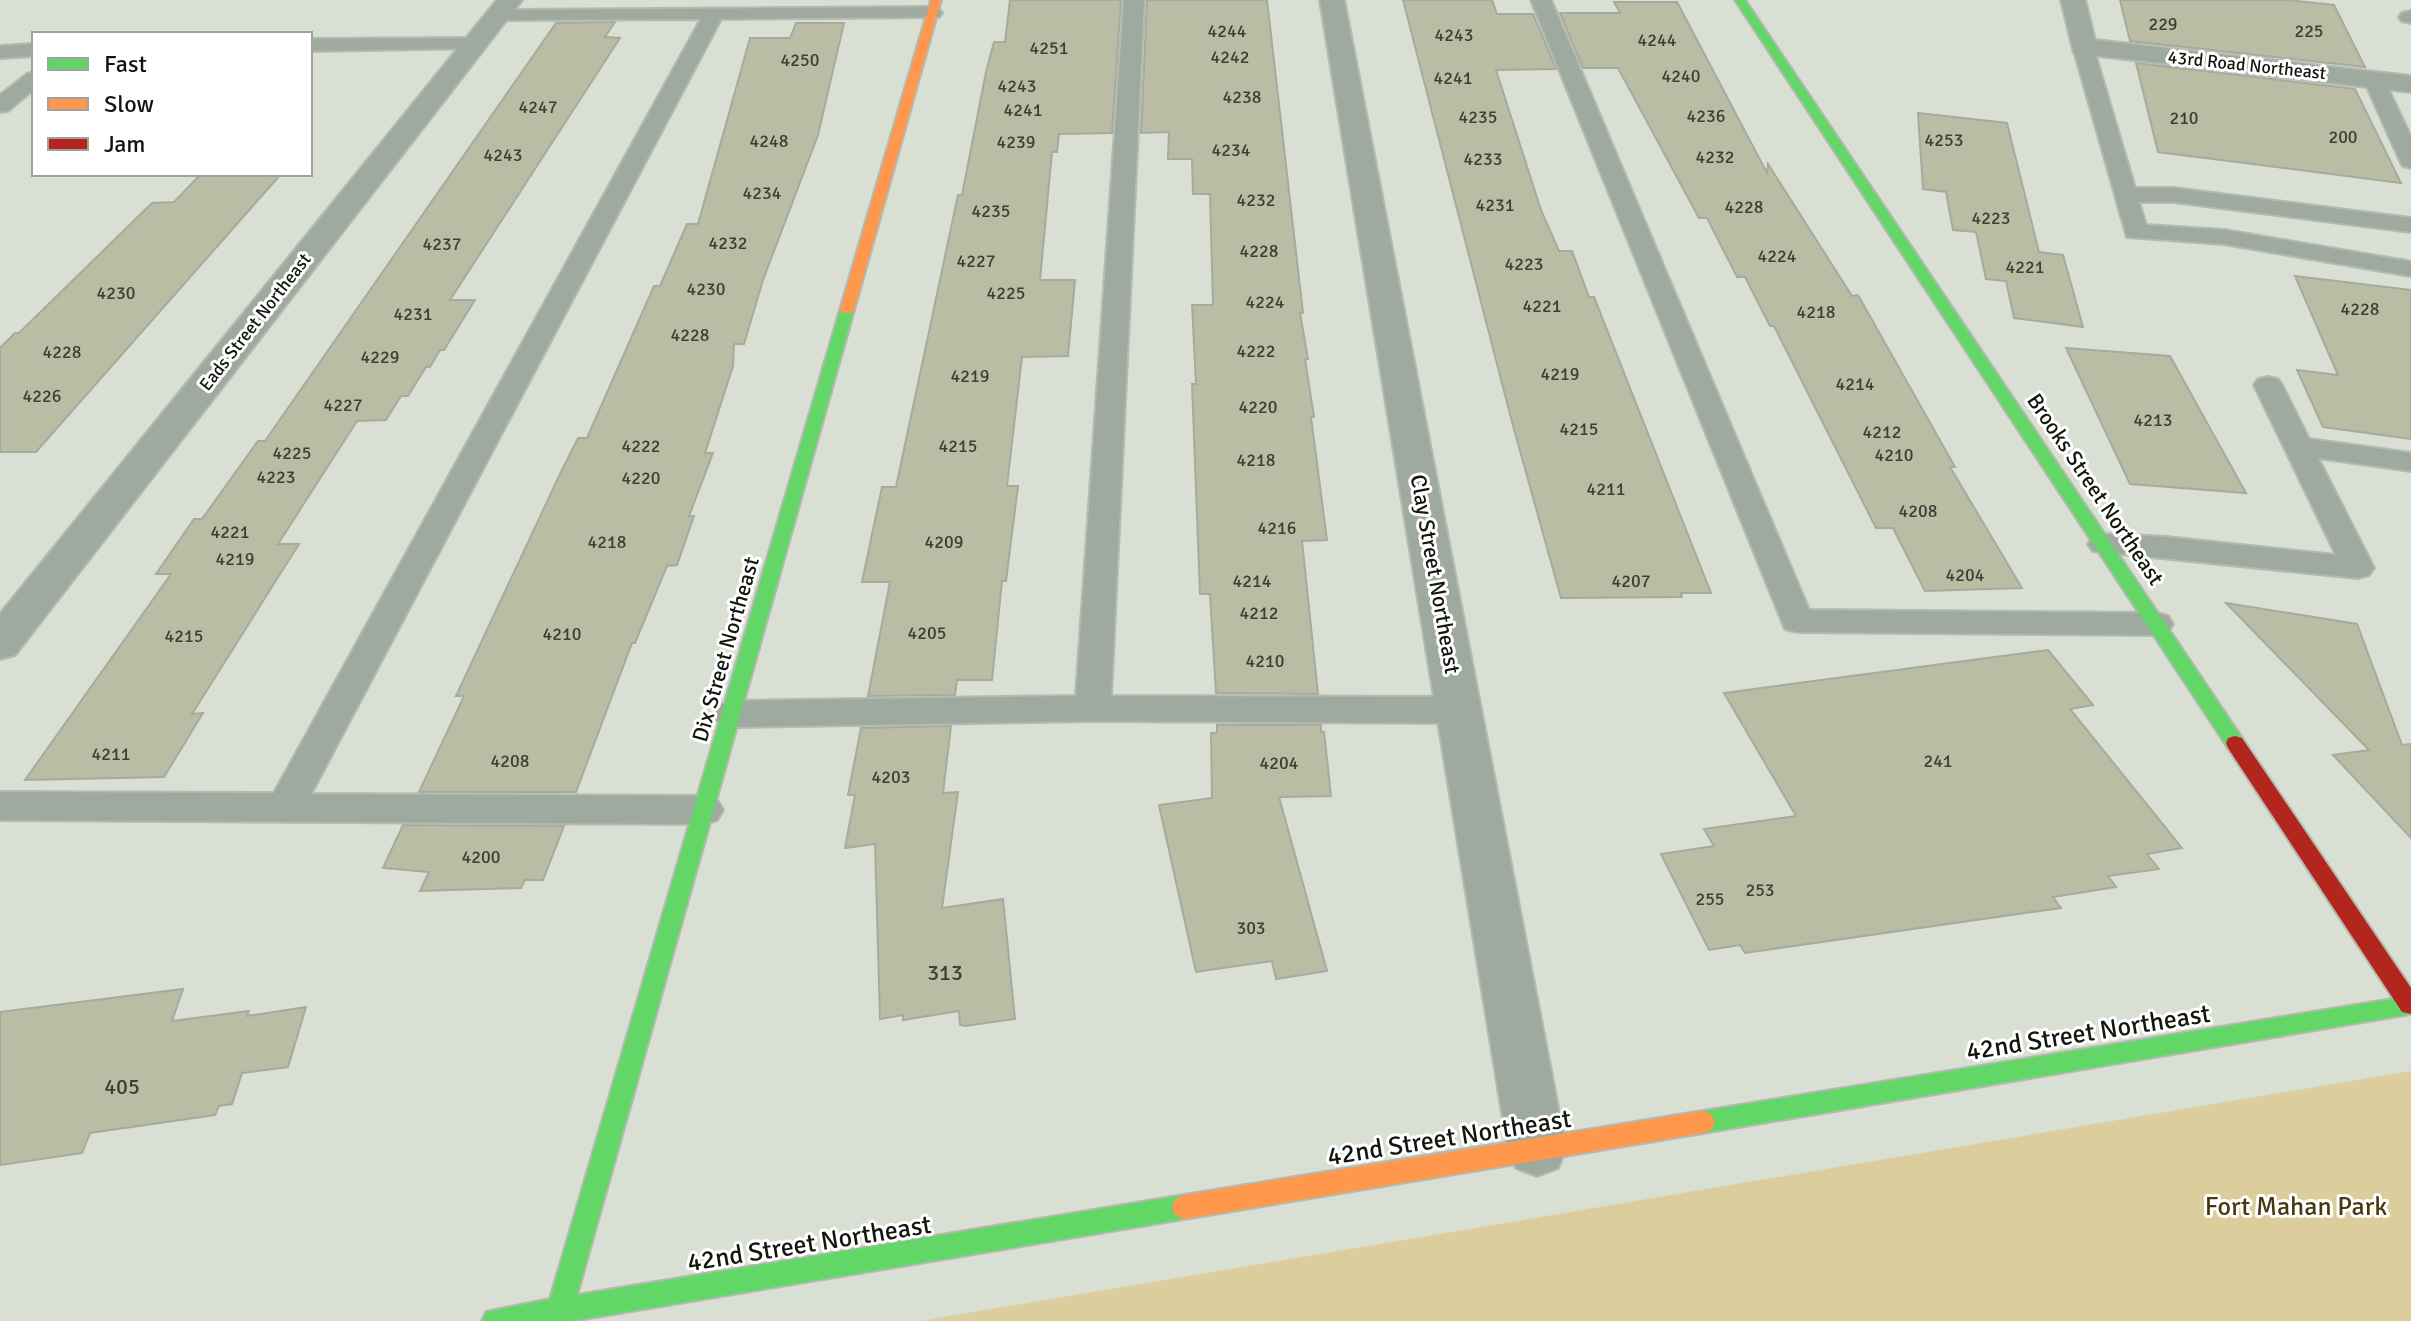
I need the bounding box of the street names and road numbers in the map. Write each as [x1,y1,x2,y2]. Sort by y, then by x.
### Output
street label: 43rd Road Northeast [2167,46,2327,84]
street label: Eads Street Northeast [195,249,315,395]
street label: Brooks Street Northeast [2021,388,2170,590]
street label: Clay Street Northeast [1405,472,1466,676]
street label: Dix Street Northeast [686,553,765,745]
street label: 42nd Street Northeast [1964,998,2212,1068]
street label: 42nd Street Northeast [1325,1103,1573,1173]
street label: 42nd Street Northeast [685,1209,933,1279]

